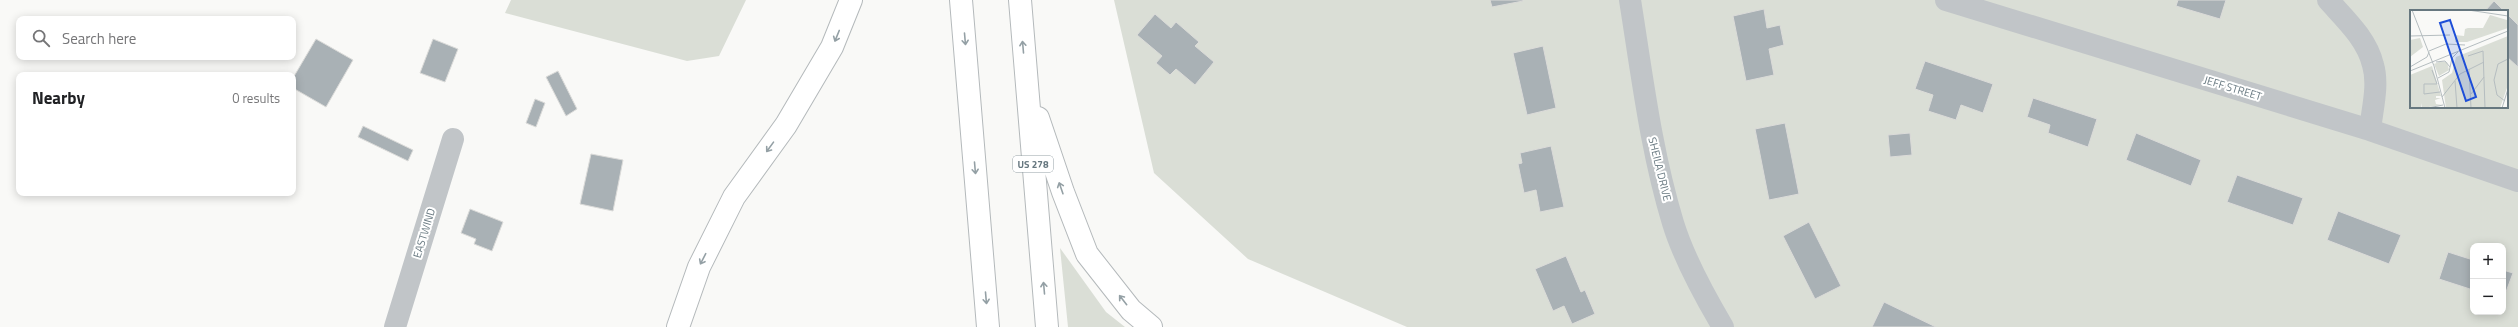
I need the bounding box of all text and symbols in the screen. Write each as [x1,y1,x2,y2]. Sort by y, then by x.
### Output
inset map [2410,10,2508,108]
search box [16,16,296,60]
icon: search [30,27,52,49]
text: Search here [62,27,136,50]
one-way arrow [832,30,840,42]
one-way arrow [961,32,968,45]
one-way arrow [1020,41,1027,54]
street label: JEFF STREET [2202,72,2264,104]
text: Nearby [32,85,85,111]
text: 0 results [232,88,280,108]
street label: SHEILA DRIVE [1644,135,1676,203]
one-way arrow [766,142,774,153]
road number: US 278 [1013,156,1053,172]
one-way arrow [972,161,979,174]
one-way arrow [1057,182,1065,194]
street label: EASTWIND [409,206,439,260]
map controls [2470,243,2506,315]
button: + [2470,243,2506,279]
one-way arrow [699,252,706,264]
button: − [2470,279,2506,315]
one-way arrow [1040,282,1048,295]
one-way arrow [982,291,990,304]
one-way arrow [1119,295,1127,306]

